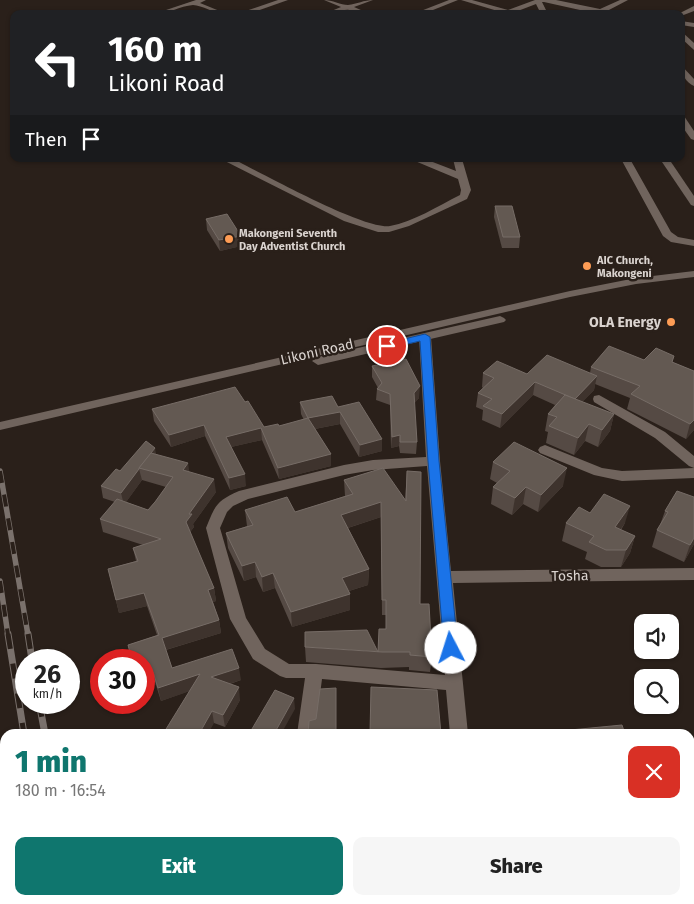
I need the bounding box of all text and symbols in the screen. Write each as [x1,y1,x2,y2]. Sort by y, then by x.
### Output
text: 160 m [108,28,202,70]
icon: left [25,30,90,95]
text: Likoni Road [108,70,225,97]
icon: arrive [77,125,105,153]
text: Then [25,128,67,151]
place label: Makongeni Seventh Day Adventist Church [239,227,345,253]
marker: Makongeni Seventh Day Adventist Church [223,233,235,245]
place label: AIC Church, Makongeni [596,254,653,280]
marker: AIC Church, Makongeni [581,260,593,272]
place label: OLA Energy [589,314,662,331]
marker: OLA Energy [665,316,677,328]
pin [366,325,408,367]
icon: arrive [373,332,401,360]
street label: Likoni Road [279,335,355,369]
street label: Tosha [551,567,589,585]
map controls [634,614,679,714]
button: sound [634,614,679,659]
position arrow [424,621,476,673]
speed limit sign: 30 [90,649,155,714]
text: 26 [34,660,61,690]
button: search [634,669,679,714]
text: km/h [33,687,62,701]
text: 1 min [15,744,87,780]
button: close [628,746,680,798]
text: 180 m · 16:54 [15,781,106,800]
button: Exit [15,837,343,895]
button: Share [353,837,680,895]

